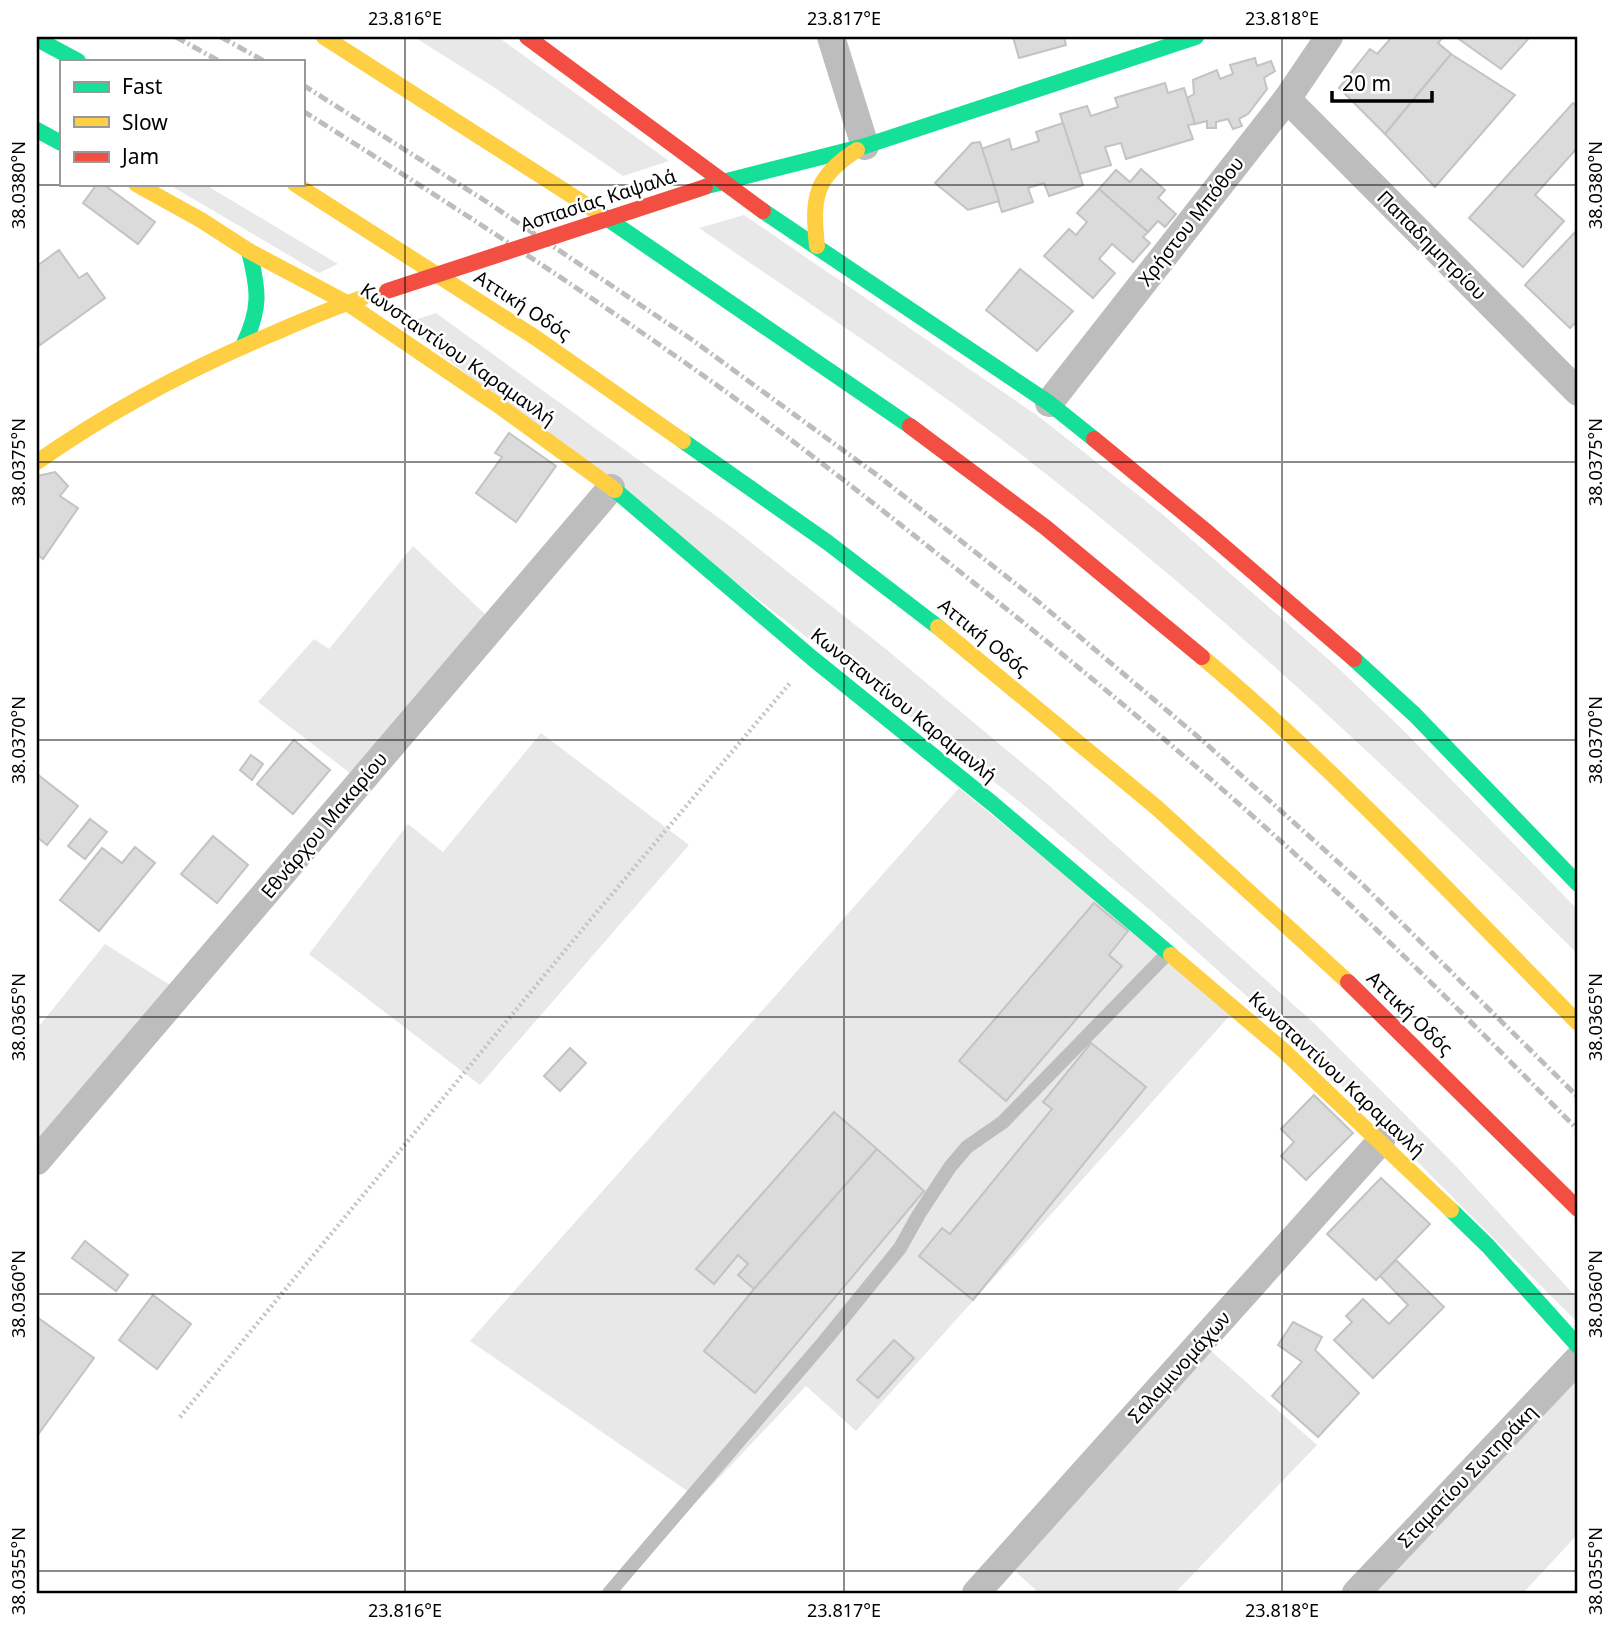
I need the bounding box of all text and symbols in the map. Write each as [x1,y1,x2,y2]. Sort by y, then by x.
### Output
text: 23.816°E [368,6,442,30]
text: 23.817°E [807,6,881,30]
text: 23.818°E [1245,6,1319,30]
legend [60,60,304,186]
scale bar [1332,60,1431,104]
text: 20 m [1342,69,1391,97]
text: Fast [122,72,163,100]
text: Slow [122,108,168,136]
text: 38.0380°N [6,141,30,229]
text: 38.0380°N [1583,141,1607,229]
text: Jam [120,142,159,170]
street label: Χρήστου Μπόθου [1132,151,1250,291]
street label: Ασπασίας Καψαλά [517,163,679,237]
street label: Παπαδημητρίου [1372,185,1492,305]
street label: Αττική Οδός [470,264,576,346]
street label: Κωνσταντίνου Καραμανλή [355,277,561,431]
text: 38.0375°N [6,418,30,506]
text: 38.0375°N [1583,418,1607,506]
street label: Αττική Οδός [933,592,1035,682]
street label: Κωνσταντίνου Καραμανλή [806,622,1002,788]
text: 38.0370°N [6,696,30,784]
text: 38.0370°N [1583,696,1607,784]
street label: Εθνάρχου Μακαρίου [255,746,393,904]
street label: Αττική Οδός [1361,965,1459,1061]
text: 38.0365°N [6,973,30,1061]
text: 38.0365°N [1583,973,1607,1061]
street label: Κωνσταντίνου Καραμανλή [1243,985,1431,1163]
text: 38.0360°N [6,1250,30,1338]
text: 38.0360°N [1583,1250,1607,1338]
street label: Σαλαμινομάχων [1122,1305,1236,1428]
street label: Σταματίου Σωτηράκη [1392,1399,1542,1553]
text: 38.0355°N [6,1527,30,1615]
text: 38.0355°N [1583,1527,1607,1615]
text: 23.816°E [368,1598,442,1622]
text: 23.817°E [807,1598,881,1622]
text: 23.818°E [1245,1598,1319,1622]

